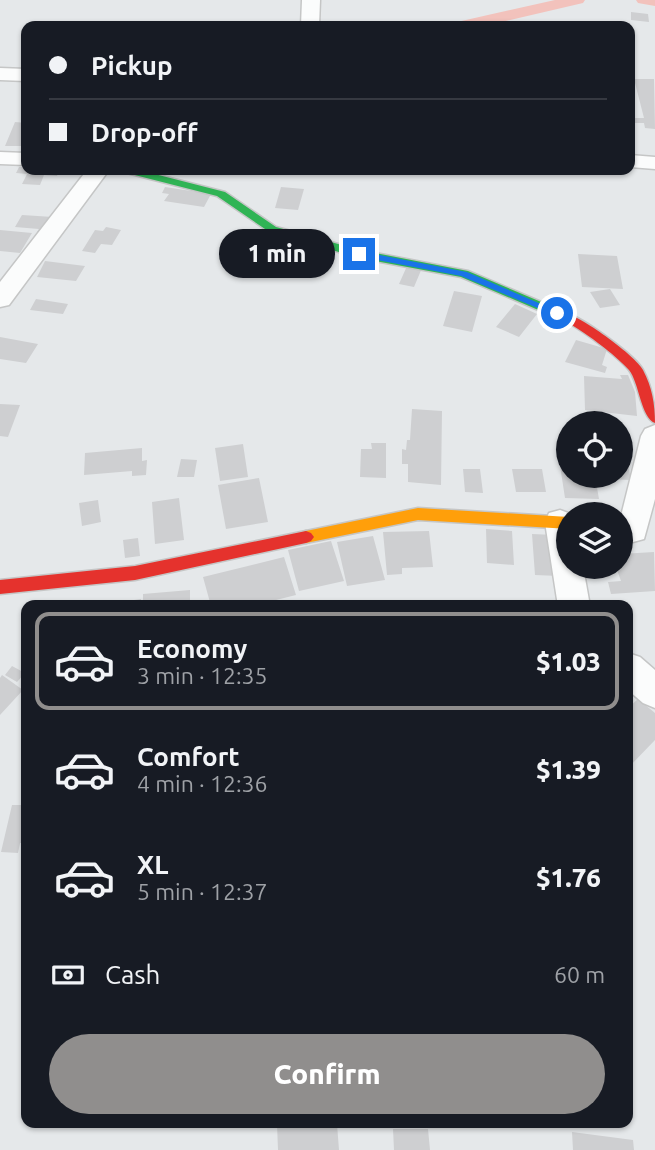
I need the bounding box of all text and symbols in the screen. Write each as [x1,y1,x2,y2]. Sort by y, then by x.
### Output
text: Pickup [91,51,173,80]
text: Drop-off [91,118,198,147]
callout: 1 min [219,230,334,278]
route end [343,238,375,270]
text: 1 min [248,241,306,266]
route start [541,297,573,329]
map controls [556,411,633,579]
button: locate [556,411,633,488]
button: layers [556,502,633,579]
icon: car [53,630,116,693]
text: Economy [137,634,247,663]
text: $1.03 [536,647,601,676]
text: 3 min · 12:35 [137,663,268,688]
icon: car [53,738,116,801]
text: Comfort [137,742,240,771]
text: $1.39 [536,755,601,784]
text: 4 min · 12:36 [137,771,268,796]
icon: car [53,846,116,909]
text: XL [137,850,168,879]
text: $1.76 [536,863,601,892]
text: 5 min · 12:37 [137,879,268,904]
icon: cash [49,956,87,994]
text: Cash [105,960,160,989]
text: 60 m [554,962,605,987]
button: Confirm [49,1034,605,1114]

